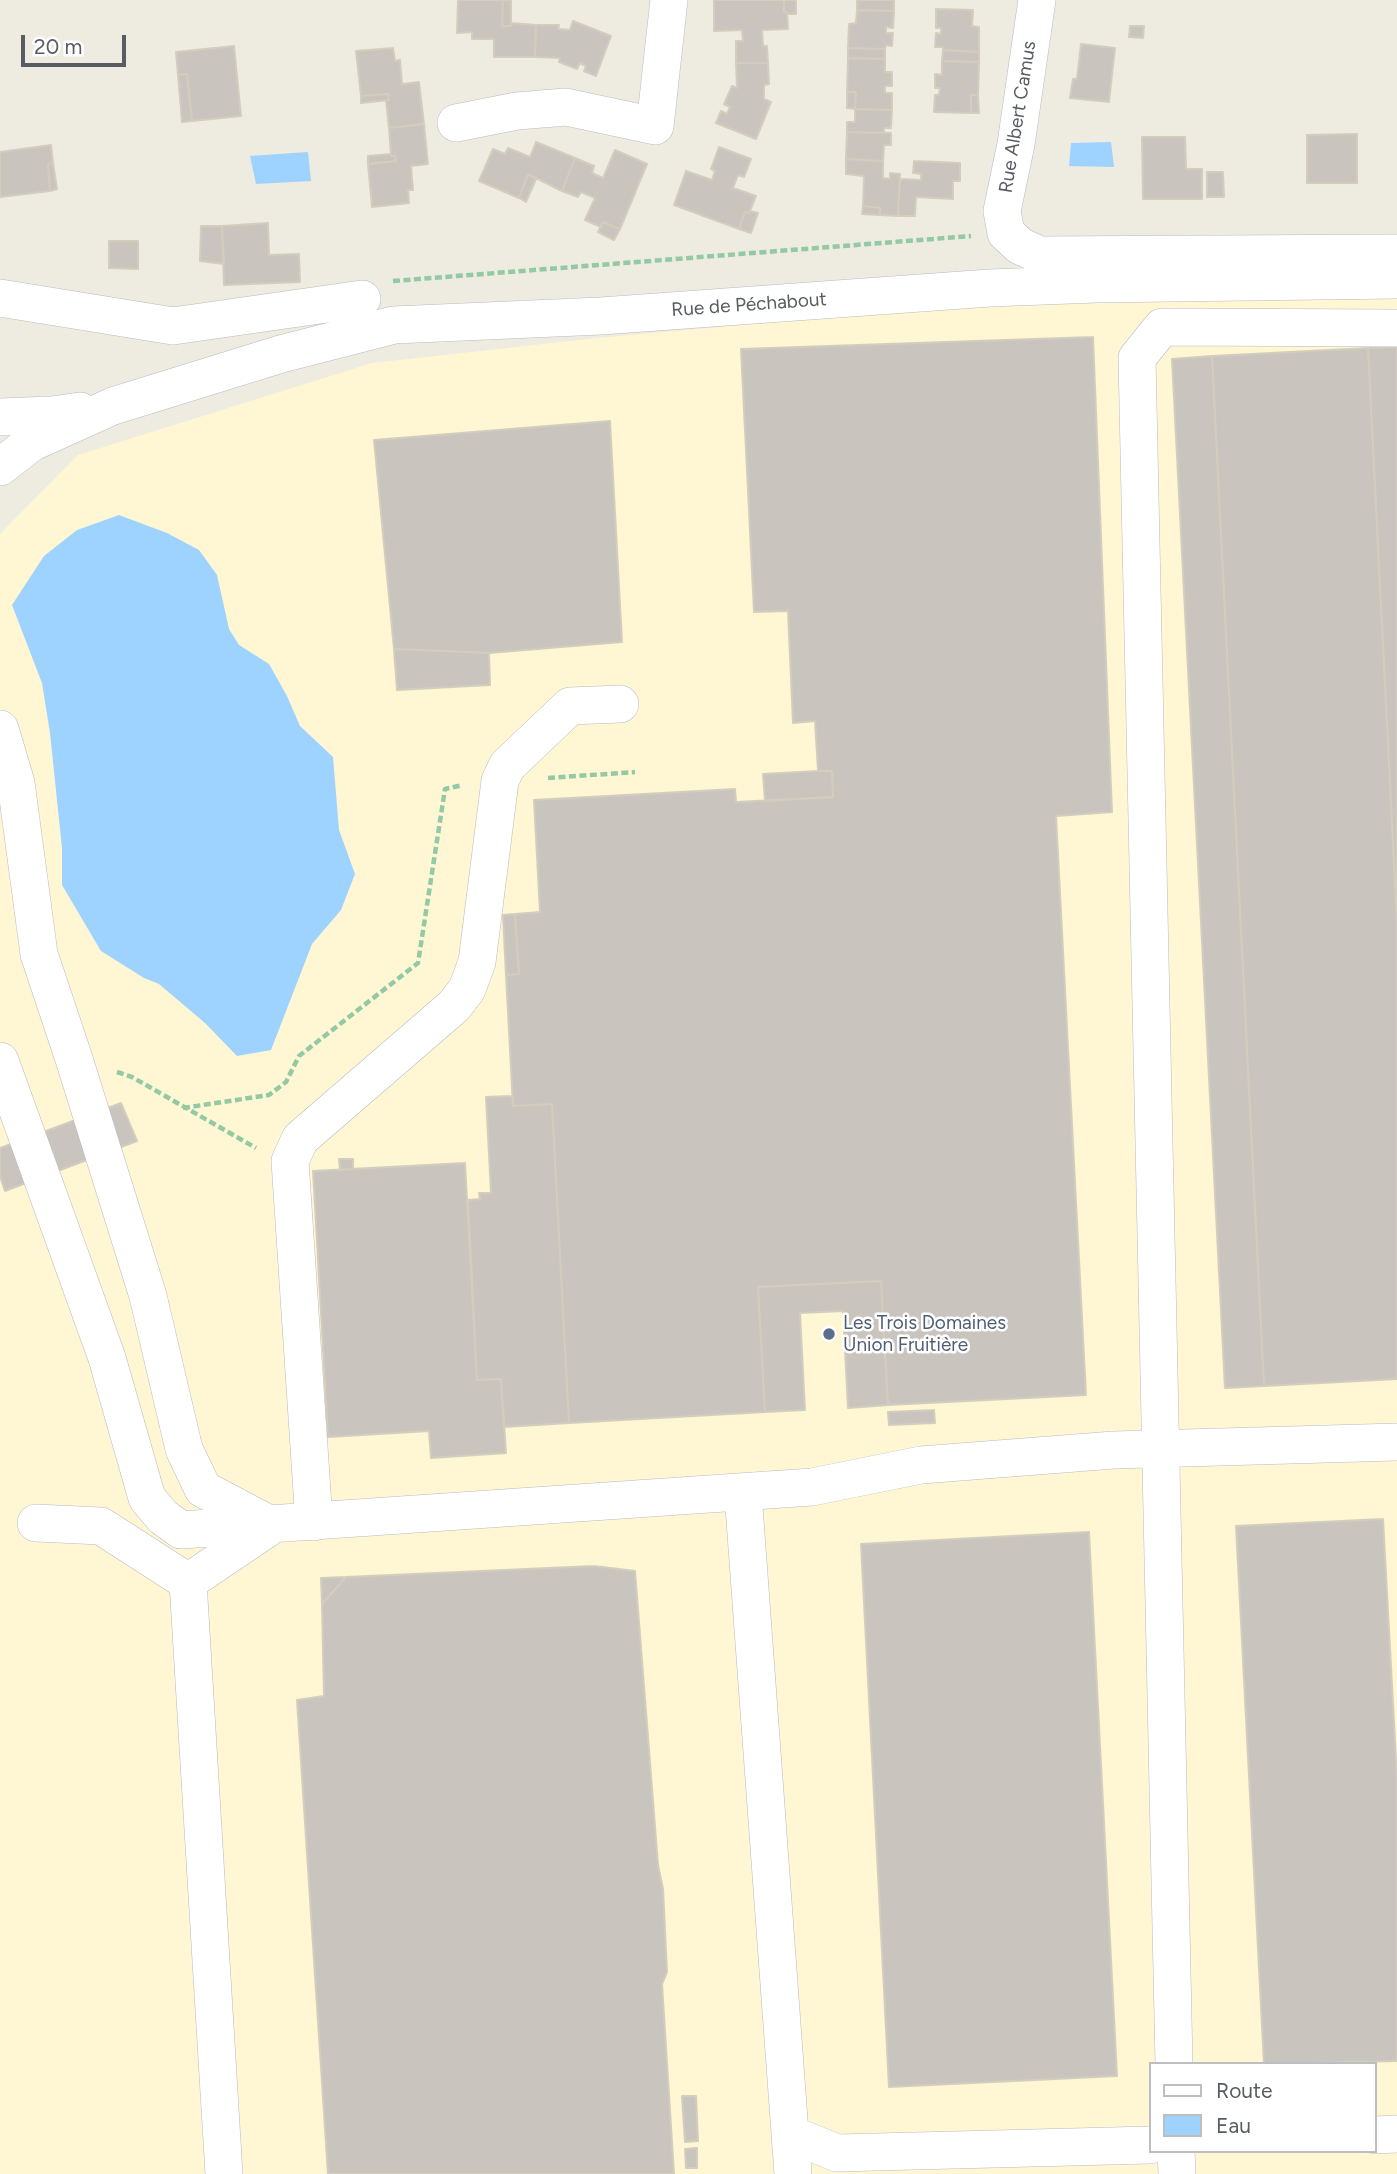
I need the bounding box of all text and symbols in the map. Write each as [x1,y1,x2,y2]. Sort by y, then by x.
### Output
scale bar [24,21,130,65]
text: 20 m [34,34,82,59]
street label: Rue Albert Camus [995,39,1041,195]
street label: Rue de Péchabout [671,288,827,322]
place label: Les Trois Domaines Union Fruitière [843,1312,1006,1356]
marker: Les Trois Domaines Union Fruitière [821,1326,837,1342]
legend [1148,2062,1376,2153]
text: Route [1216,2078,1272,2103]
text: Eau [1216,2113,1251,2138]

